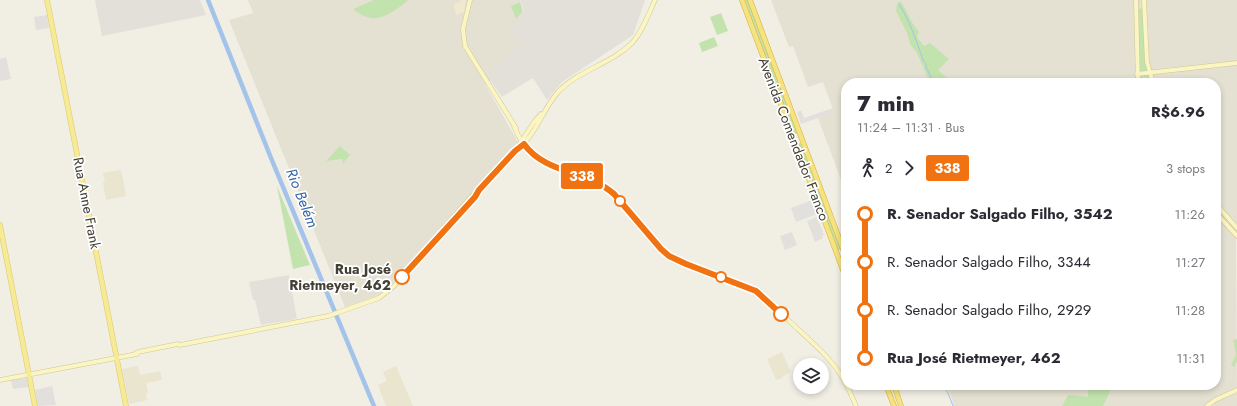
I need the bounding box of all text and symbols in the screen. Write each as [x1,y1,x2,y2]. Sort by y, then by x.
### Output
street label: Avenida Comendador Franco [754,54,835,224]
text: 7 min [857,87,915,119]
text: R$6.96 [1151,101,1205,123]
text: 11:24 – 11:31 · Bus [857,118,965,137]
street label: Rua Anne Frank [68,155,106,251]
icon: walk [857,157,879,179]
icon: forward [898,157,920,179]
text: 338 [934,158,961,178]
text: 2 [885,159,892,178]
text: 3 stops [1166,159,1205,178]
line badge: 338 [559,163,605,189]
water label: Rio Belém [280,165,324,231]
text: 338 [569,166,595,186]
unlabelled marker [614,195,626,207]
text: R. Senador Salgado Filho, 3542 [887,203,1113,225]
text: 11:26 [1175,205,1205,224]
text: R. Senador Salgado Filho, 3344 [887,251,1091,273]
text: 11:27 [1175,253,1205,272]
place label: Rua José Rietmeyer, 462 [289,259,391,295]
marker: Rua José Rietmeyer, 462 [394,269,410,285]
unlabelled marker [715,271,727,283]
text: R. Senador Salgado Filho, 2929 [887,299,1091,321]
text: 11:28 [1175,301,1205,320]
unlabelled marker [773,306,789,322]
text: Rua José Rietmeyer, 462 [887,347,1061,369]
text: 11:31 [1176,349,1205,368]
map controls [793,358,829,394]
button: layers [793,358,829,394]

